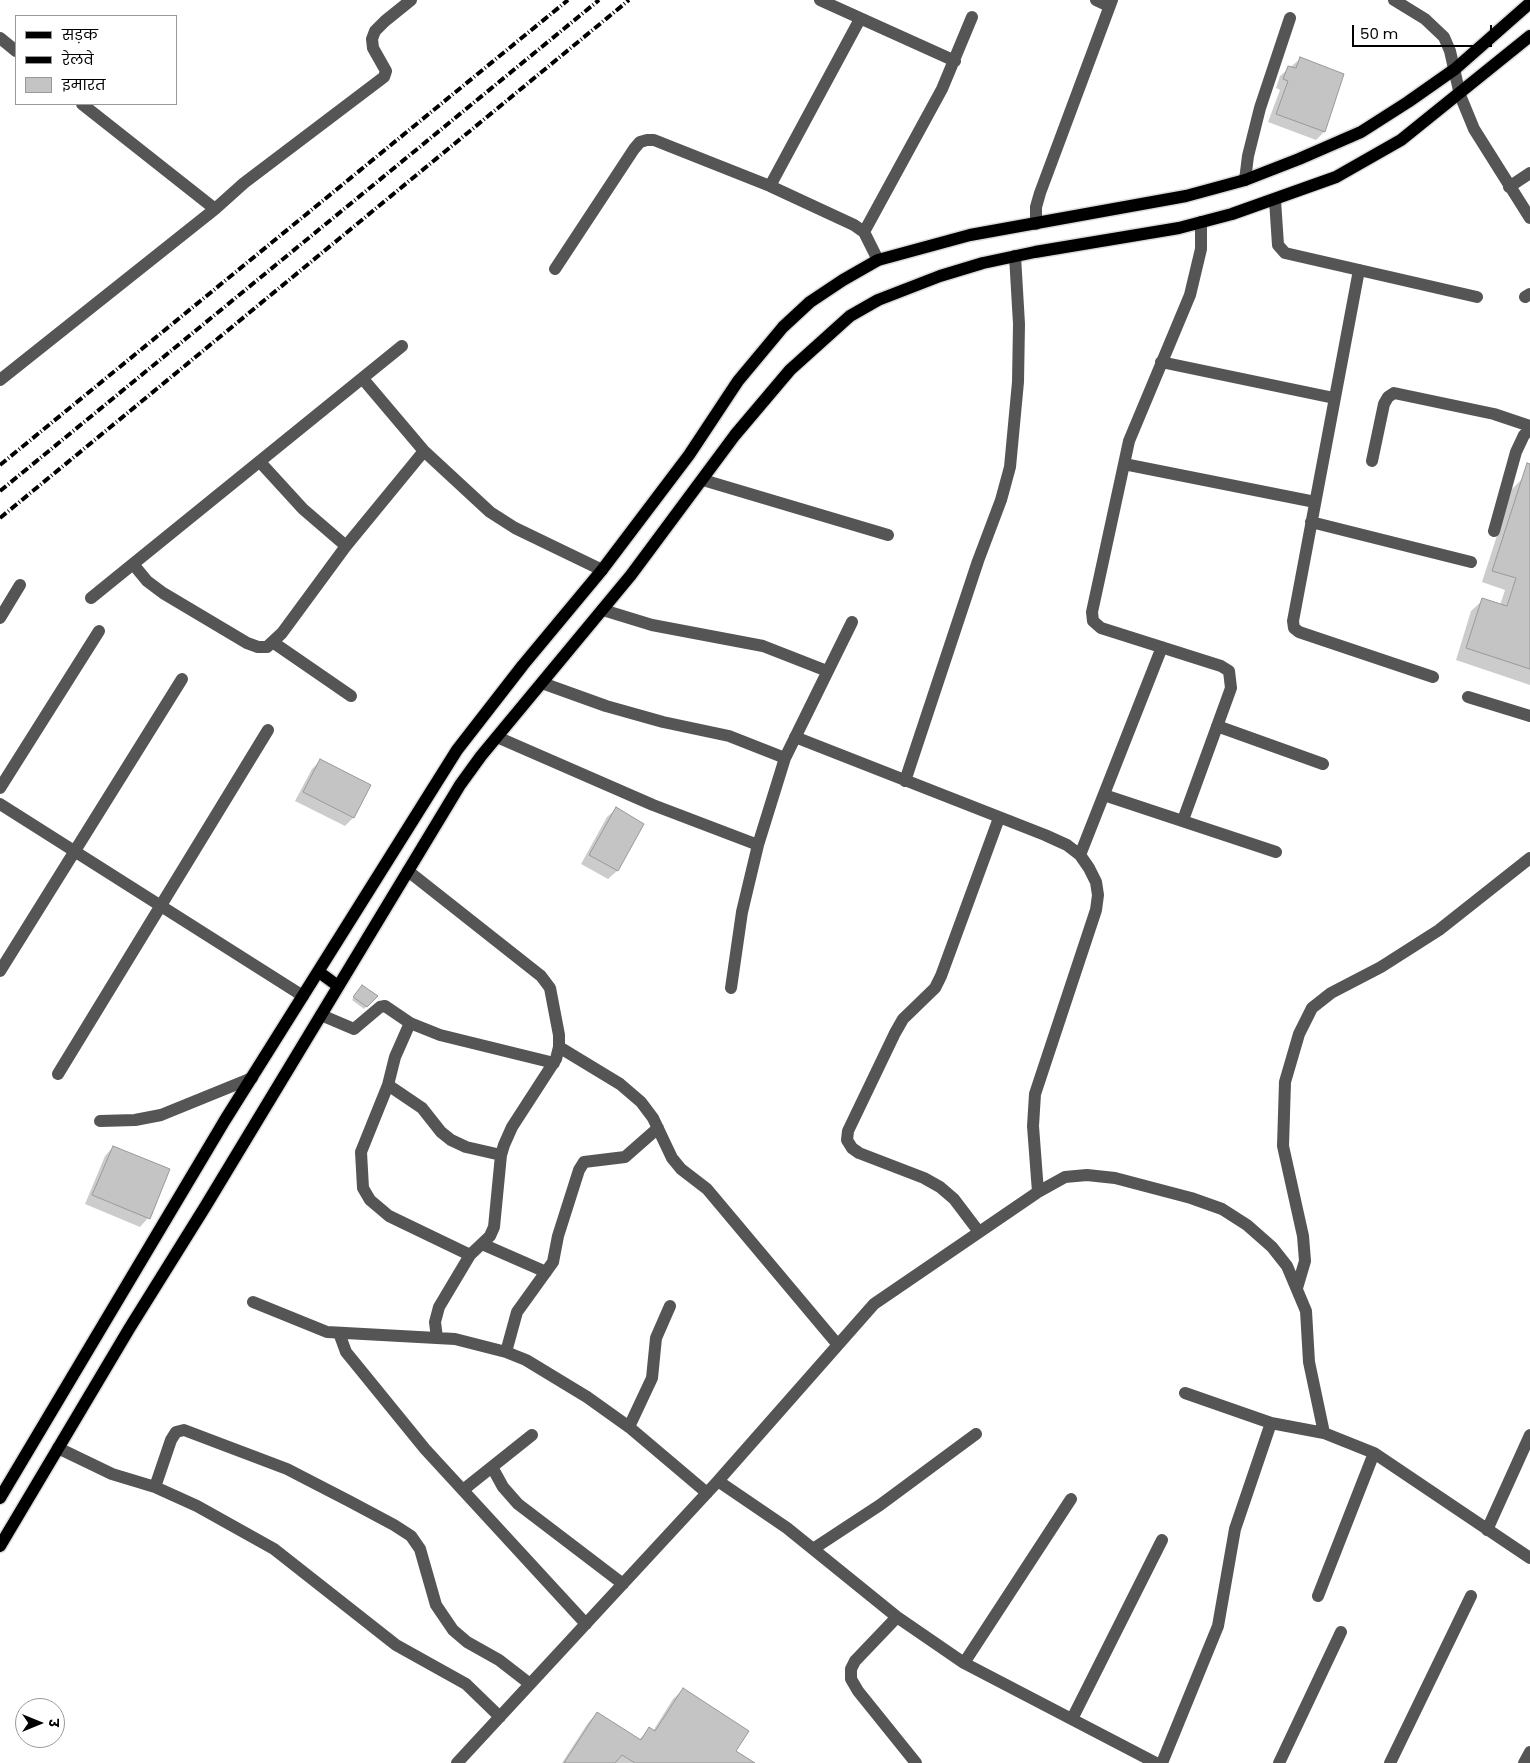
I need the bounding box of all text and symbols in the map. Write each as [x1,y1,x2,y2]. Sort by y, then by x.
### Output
legend [15,15,178,105]
scale bar [1355,15,1495,47]
text: 50 m [1360,23,1398,44]
text: सड़क [62,24,98,45]
text: रेलवे [62,49,94,70]
text: इमारत [62,74,105,95]
north arrow [15,1698,65,1748]
text: उ [44,1719,64,1727]

